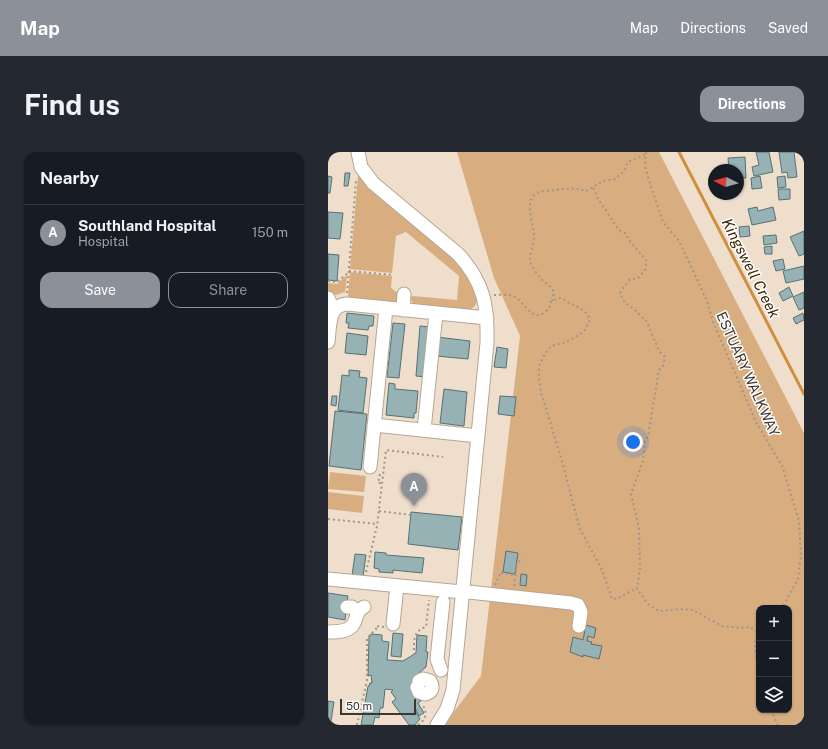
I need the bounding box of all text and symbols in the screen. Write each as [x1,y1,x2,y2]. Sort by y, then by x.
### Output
text: Map [20,17,60,39]
text: Map [630,20,658,36]
text: Directions [680,20,746,36]
text: Saved [768,20,808,36]
button: Directions [700,86,804,122]
text: Find us [24,88,120,121]
north arrow [708,164,744,200]
text: Nearby [40,168,99,188]
water label: Kingswell Creek [719,215,784,321]
text: Southland Hospital [78,217,216,234]
text: A [48,225,58,240]
text: 150 m [252,225,288,240]
text: Hospital [78,234,129,249]
button: Save [40,272,160,308]
button: Share [168,272,288,308]
street label: ESTUARY WALKWAY [713,309,783,439]
your location [623,432,643,452]
pin: A [401,473,427,506]
map controls [756,605,792,713]
button: + [756,605,792,641]
button: − [756,641,792,677]
button: layers [756,677,792,713]
scale bar [340,697,416,716]
text: 50 m [346,700,372,712]

